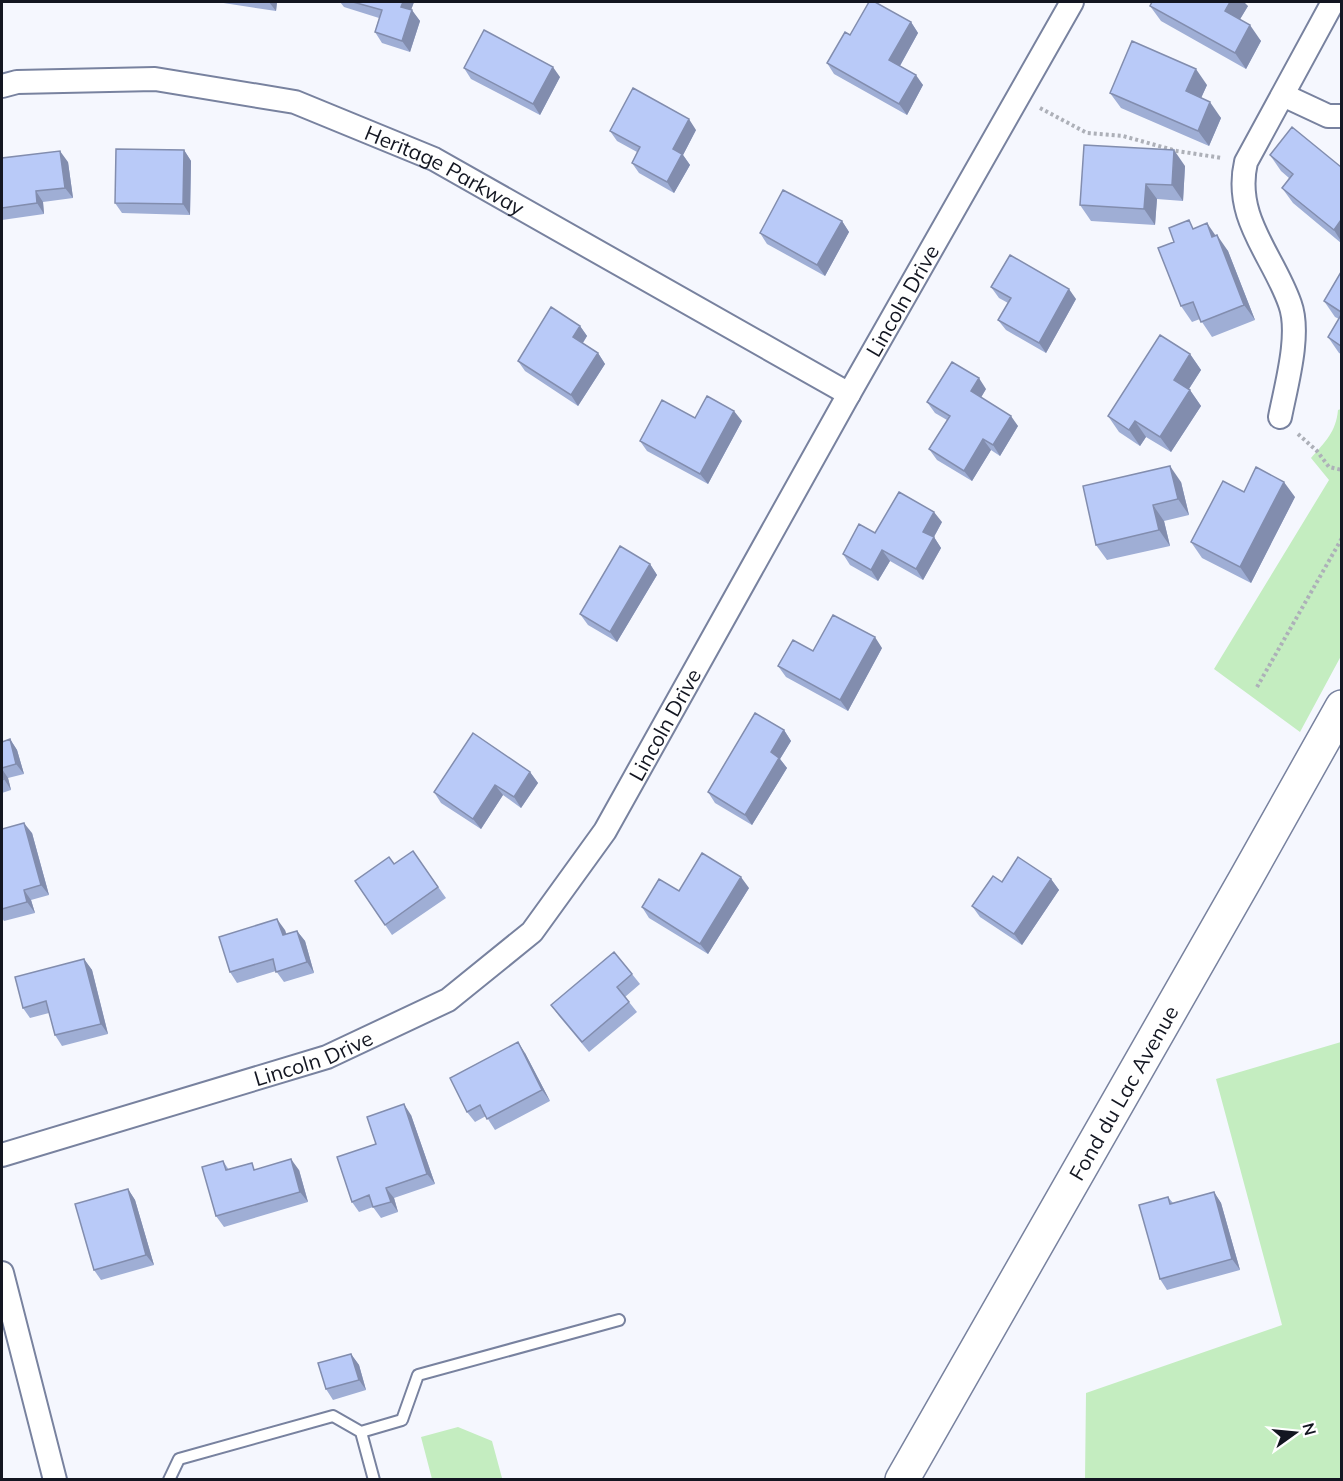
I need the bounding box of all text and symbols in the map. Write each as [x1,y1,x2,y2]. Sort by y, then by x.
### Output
street label: Heritage Parkway [361,119,529,221]
street label: Lincoln Drive [860,240,944,361]
street label: Lincoln Drive [623,664,706,785]
street label: Fond du Lac Avenue [1063,1001,1183,1185]
street label: Lincoln Drive [251,1024,377,1091]
north arrow [1265,1403,1325,1463]
text: N [1298,1421,1321,1438]

